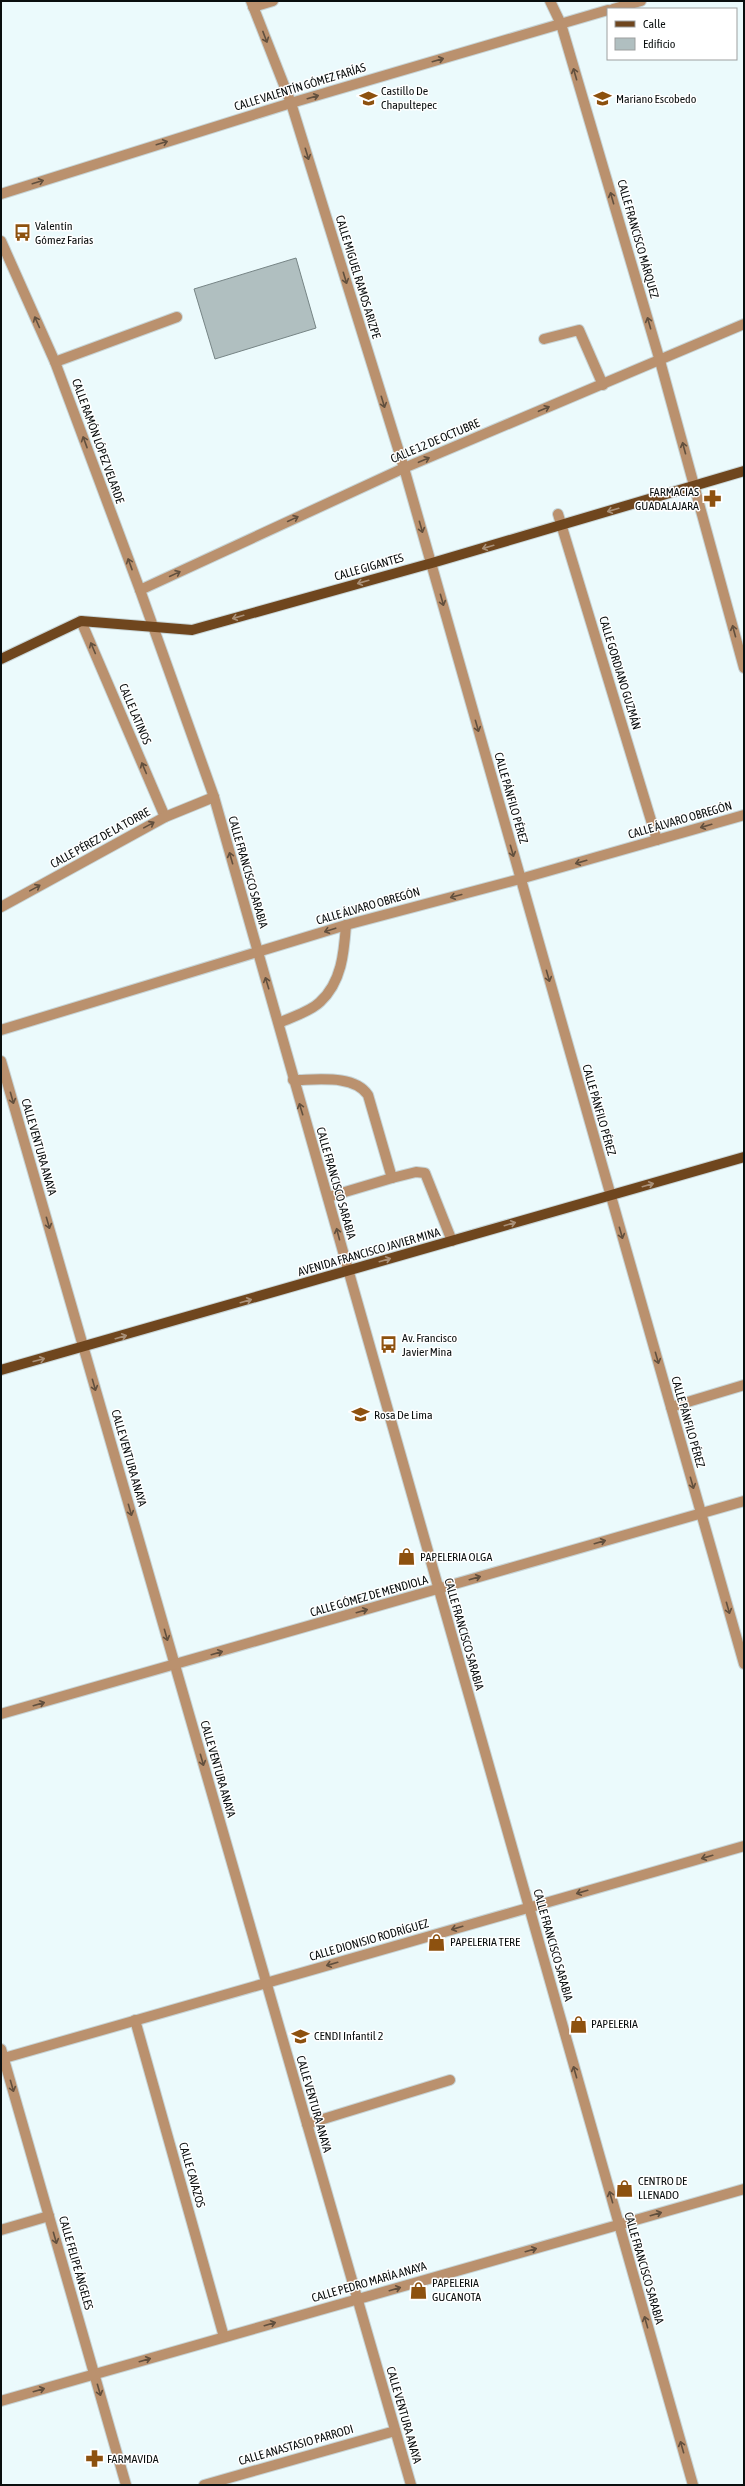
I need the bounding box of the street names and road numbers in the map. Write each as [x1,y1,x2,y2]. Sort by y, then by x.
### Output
street label: CALLE VALENTÍN GÓMEZ FARÍAS [233,60,367,114]
street label: CALLE FRANCISCO MÁRQUEZ [614,178,662,301]
street label: CALLE MIGUEL RAMOS ARIZPE [333,214,383,340]
street label: CALLE RAMÓN LÓPEZ VELARDE [69,377,127,505]
street label: CALLE 12 DE OCTUBRE [388,416,482,466]
street label: CALLE GIGANTES [333,550,405,584]
street label: CALLE GORDIANO GUZMÁN [596,615,644,731]
street label: CALLE LATINOS [116,681,154,747]
street label: CALLE PÁNFILO PÉREZ [491,751,531,846]
street label: CALLE ÁLVARO OBREGÓN [626,798,734,842]
street label: CALLE PÉREZ DE LA TORRE [48,805,152,871]
street label: CALLE FRANCISCO SARABIA [225,814,271,930]
street label: CALLE ÁLVARO OBREGÓN [314,884,422,928]
street label: CALLE PÁNFILO PÉREZ [579,1063,619,1158]
street label: CALLE VENTURA ANAYA [18,1097,60,1197]
street label: CALLE FRANCISCO SARABIA [313,1125,359,1241]
street label: AVENIDA FRANCISCO JAVIER MINA [296,1225,442,1279]
street label: CALLE PÁNFILO PÉREZ [668,1375,708,1470]
street label: CALLE VENTURA ANAYA [108,1408,150,1508]
street label: CALLE GÓMEZ DE MENDIOLA [308,1572,430,1620]
street label: CALLE FRANCISCO SARABIA [441,1576,487,1692]
street label: CALLE VENTURA ANAYA [197,1719,239,1819]
street label: CALLE FRANCISCO SARABIA [530,1887,576,2003]
street label: CALLE DIONISIO RODRÍGUEZ [308,1916,431,1964]
street label: CALLE VENTURA ANAYA [293,2054,335,2154]
street label: CALLE CAVAZOS [176,2141,208,2209]
street label: CALLE FRANCISCO SARABIA [621,2210,667,2326]
street label: CALLE FELIPE ÁNGELES [56,2215,96,2311]
street label: CALLE PEDRO MARÍA ANAYA [310,2259,428,2305]
street label: CALLE VENTURA ANAYA [383,2365,425,2465]
street label: CALLE ANASTASIO PARRODI [237,2422,355,2468]

